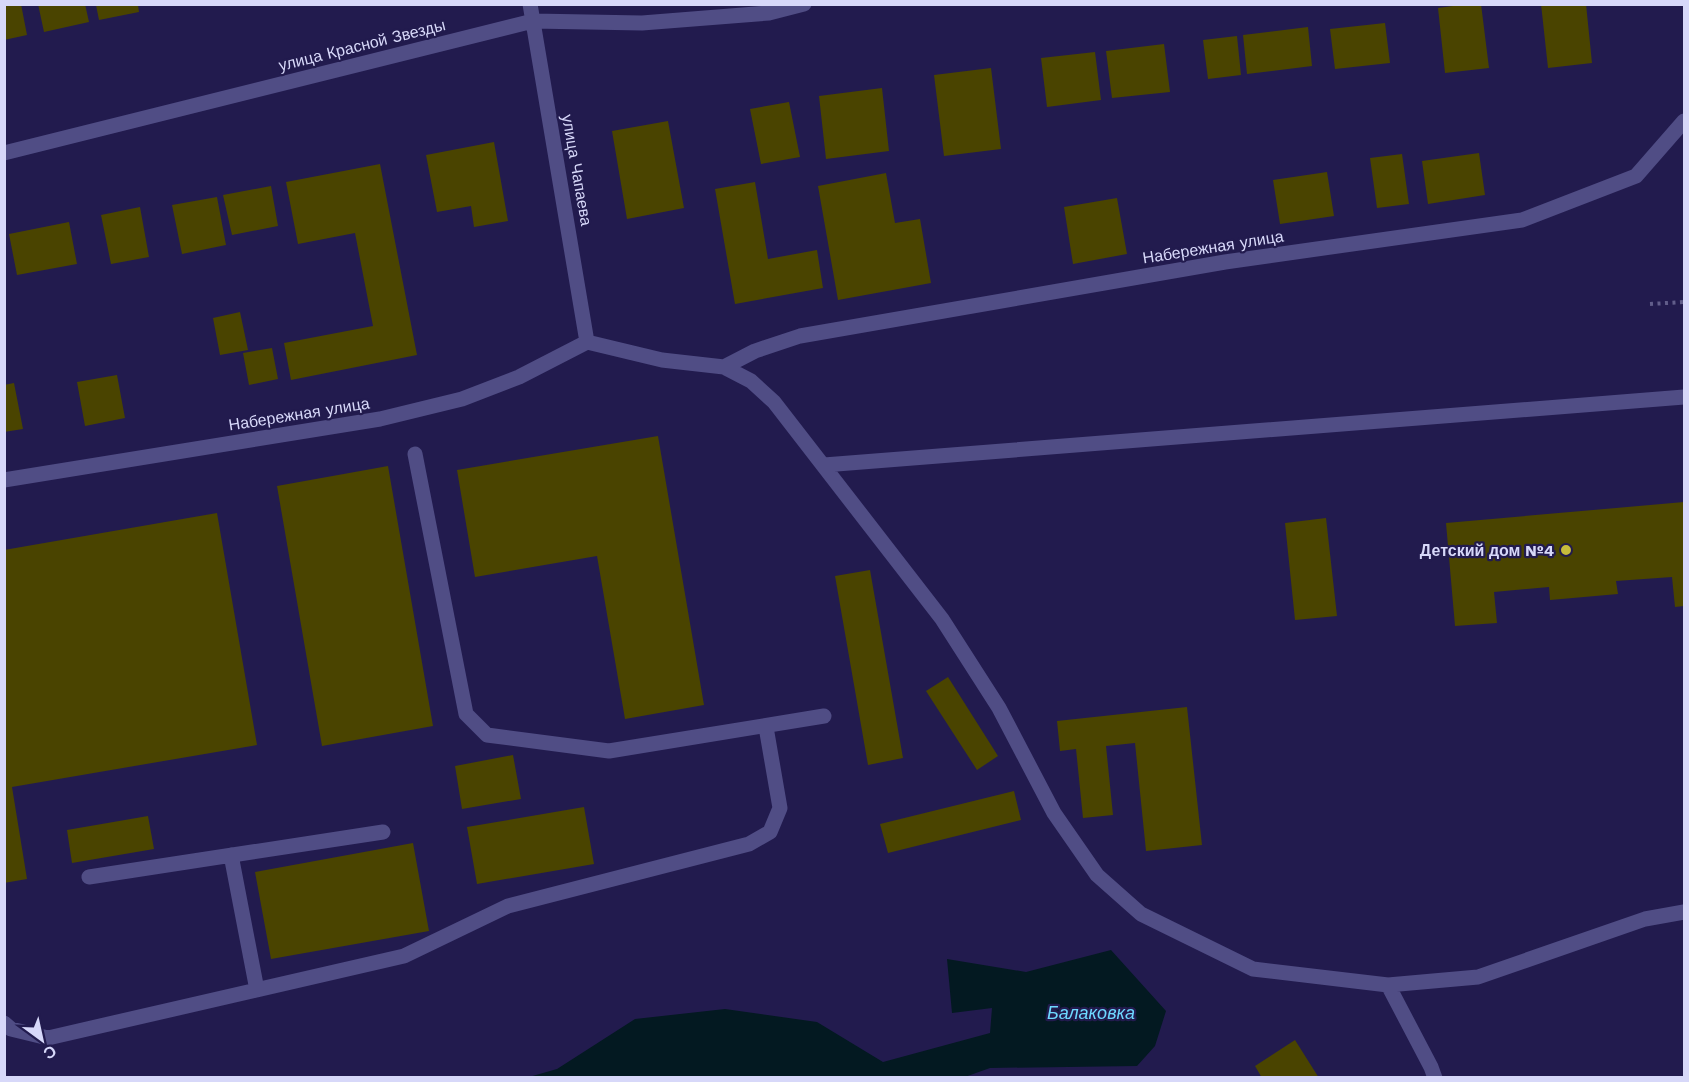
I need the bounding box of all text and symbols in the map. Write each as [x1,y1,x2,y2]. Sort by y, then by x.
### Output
street label: улица Красной Звезды [277,15,447,75]
street label: улица Чапаева [558,113,596,227]
street label: Набережная улица [1141,226,1285,268]
street label: Набережная улица [227,393,371,435]
place label: Детский дом №4 [1420,541,1554,560]
marker: Детский дом №4 [1559,543,1573,557]
water label: Балаковка [1047,1002,1135,1023]
north arrow [12,1010,72,1070]
text: С [40,1041,60,1064]

